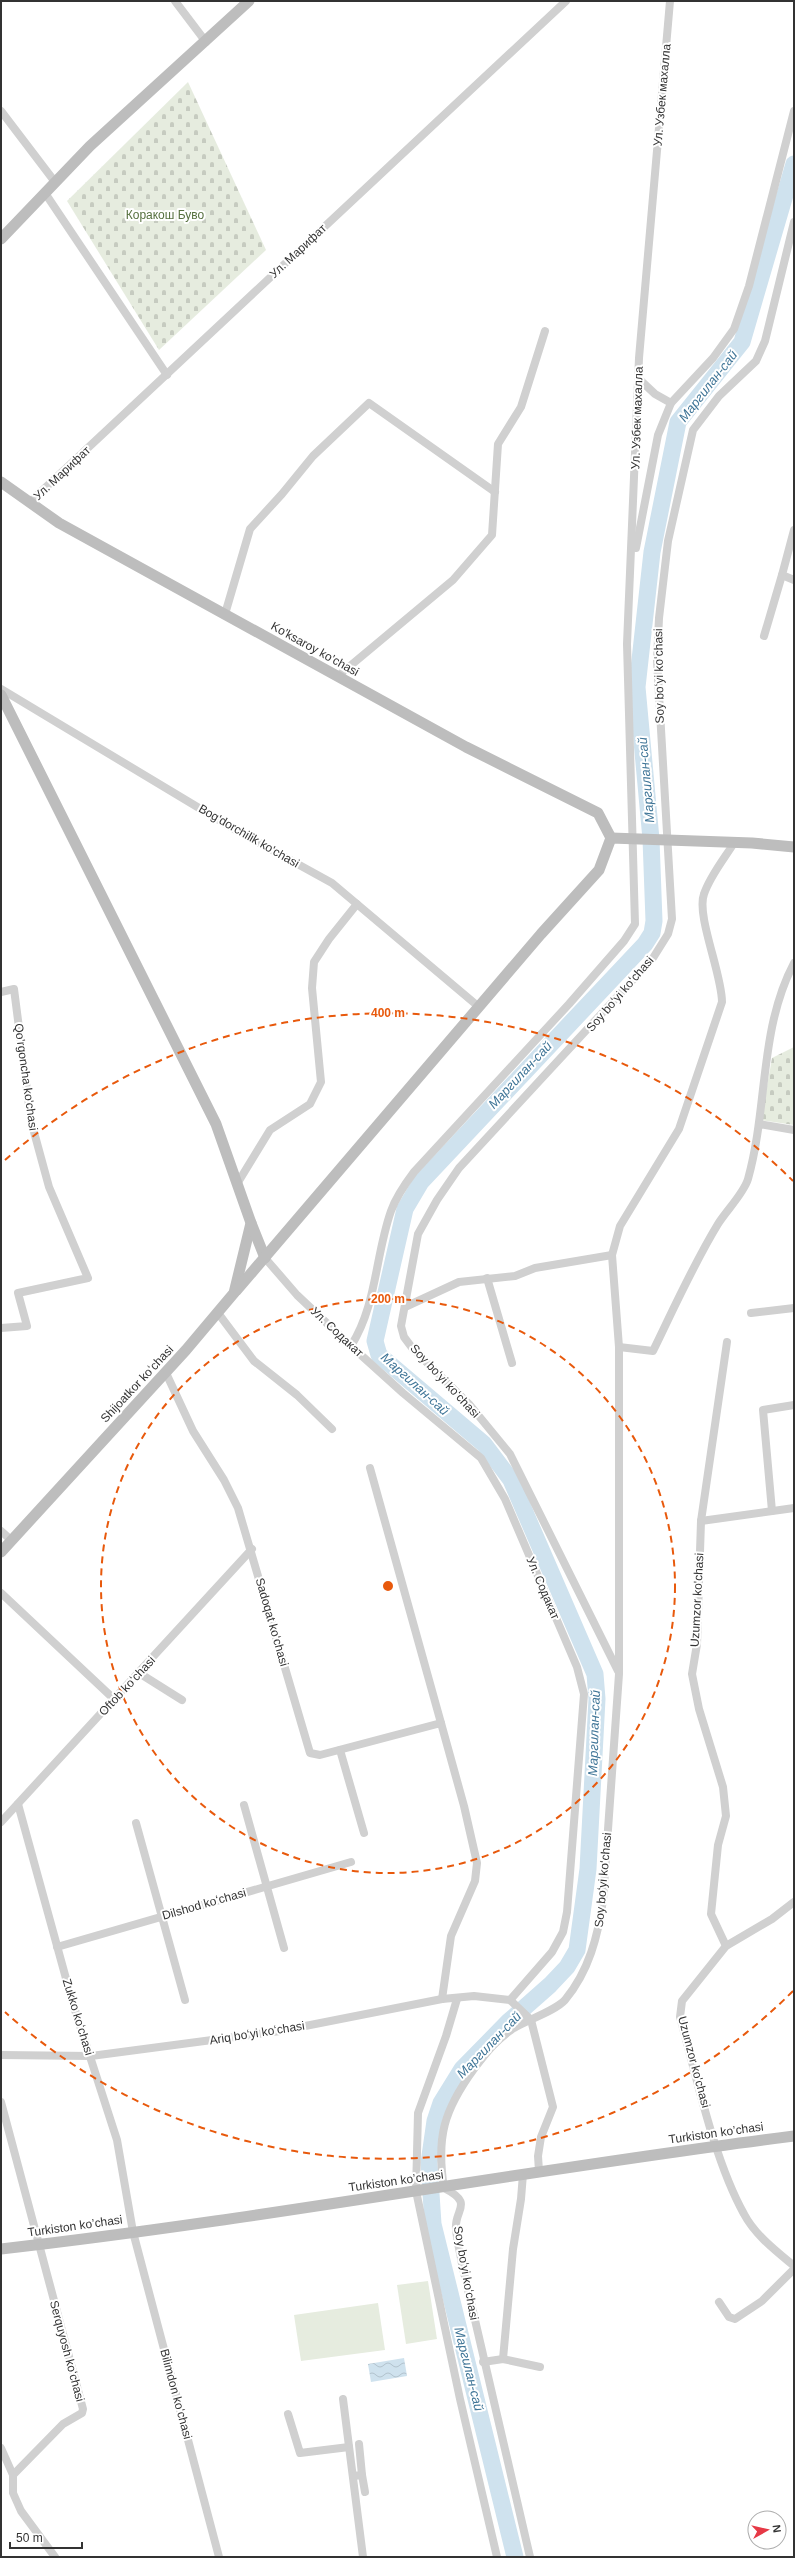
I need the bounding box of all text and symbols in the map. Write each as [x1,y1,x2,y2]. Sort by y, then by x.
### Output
street label: Ул. Узбек махалла [651,43,673,147]
park label: Коракош Буво [126,208,205,222]
street label: Ул. Марифат [267,221,330,281]
water label: Маргилан-сай [676,347,740,425]
street label: Ул. Узбек махалла [628,366,646,470]
street label: Ул. Марифат [31,443,94,503]
street label: Ko'ksaroy ko'chasi [268,619,362,679]
street label: Soy boʻyi koʻchasi [651,628,667,724]
water label: Маргилан-сай [635,736,657,824]
street label: Bog'dorchilik ko'chasi [196,801,302,871]
street label: Soy boʻyi koʻchasi [583,953,657,1035]
text: 400 m [371,1006,405,1020]
street label: Qo'rgoncha ko'chasi [12,1023,40,1131]
water label: Маргилан-сай [485,1038,555,1112]
text: 200 m [371,1292,405,1306]
street label: Ул. Содакат [308,1304,367,1360]
street label: Soy boʻyi koʻchasi [407,1341,483,1421]
street label: Shijoatkor koʻchasi [98,1343,176,1425]
water label: Маргилан-сай [378,1350,452,1418]
street label: Uzumzor ko'chasi [688,1553,706,1647]
street label: Ул. Содакат [524,1555,563,1622]
street label: Sadoqat koʻchasi [253,1576,291,1668]
centre of rings [381,1579,395,1593]
street label: Oftob koʻchasi [96,1653,158,1719]
water label: Маргилан-сай [585,1690,603,1776]
street label: Soy boʻyi koʻchasi [592,1832,614,1928]
street label: Dilshod koʻchasi [160,1885,248,1923]
street label: Zukko koʻchasi [60,1977,96,2057]
water label: Маргилан-сай [454,2009,524,2081]
street label: Uzumzor ko'chasi [675,2015,713,2109]
street label: Ariq boʻyi koʻchasi [208,2019,306,2047]
street label: Turkiston ko’chasi [668,2119,764,2147]
street label: Turkiston ko’chasi [348,2167,444,2195]
street label: Turkiston ko’chasi [27,2212,123,2240]
street label: Soy boʻyi koʻchasi [451,2225,481,2321]
street label: Serquyosh koʻchasi [47,2299,87,2403]
water label: Маргилан-сай [451,2325,487,2413]
street label: Bilimdon koʻchasi [157,2347,195,2441]
north arrow [747,2510,787,2550]
scale bar [10,2524,82,2550]
text: N [770,2524,783,2533]
text: 50 m [16,2531,43,2545]

